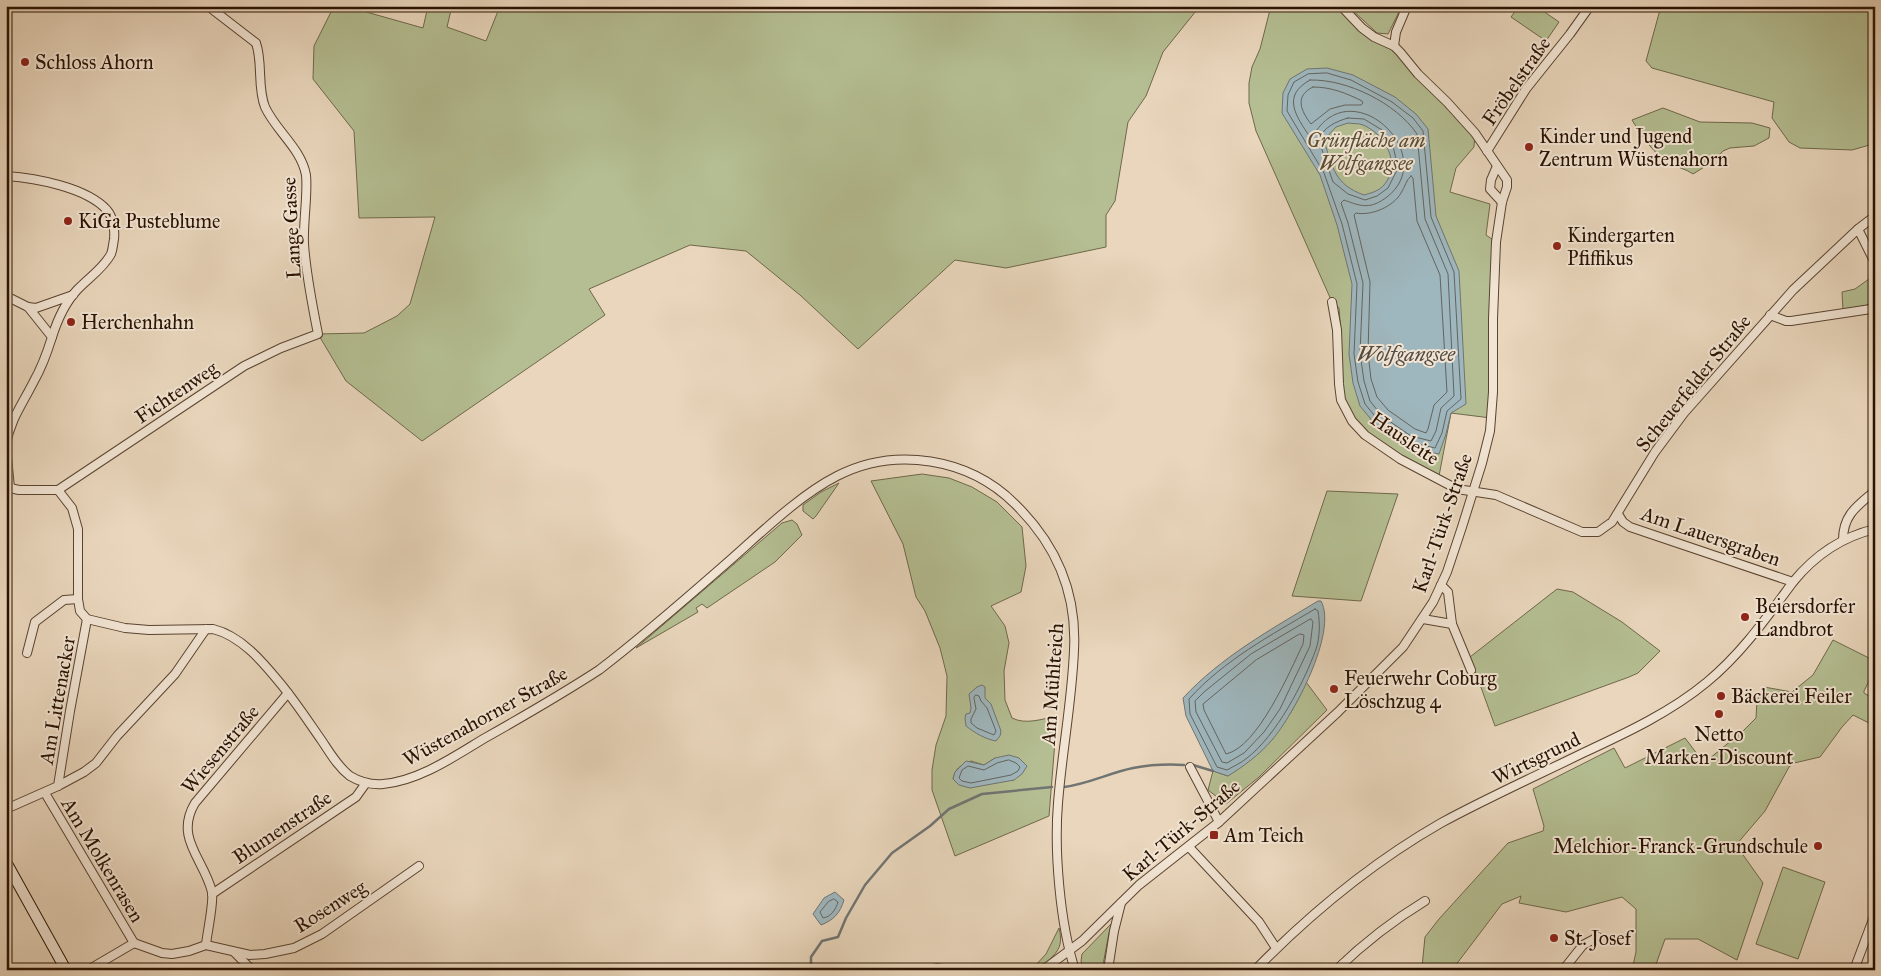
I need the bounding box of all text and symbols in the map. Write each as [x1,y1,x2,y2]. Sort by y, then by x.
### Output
street label: Fröbelstraße [1477,32,1555,130]
place label: Schloss Ahorn [35,50,154,74]
marker: Schloss Ahorn [19,56,31,68]
place label: Kinder und Jugend Zentrum Wüstenahorn [1539,124,1728,171]
park label: Grünfläche am Wolfgangsee [1307,128,1425,175]
marker: Kinder und Jugend Zentrum Wüstenahorn [1523,141,1535,153]
street label: Lange Gasse [276,176,307,280]
place label: KiGa Pusteblume [78,209,220,233]
marker: KiGa Pusteblume [62,215,74,227]
place label: Kindergarten Pfiffikus [1567,223,1675,270]
marker: Kindergarten Pfiffikus [1551,240,1563,252]
place label: Herchenhahn [81,310,194,334]
street label: Scheuerfelder Straße [1630,310,1756,456]
marker: Herchenhahn [65,316,77,328]
water label: Wolfgangsee [1357,341,1456,367]
street label: Fichtenweg [130,355,223,429]
street label: Hausleite [1366,406,1444,470]
street label: Karl-Türk-Straße [1407,450,1477,596]
street label: Am Lauersgraben [1637,501,1784,572]
place label: Beiersdorfer Landbrot [1755,594,1856,641]
marker: Beiersdorfer Landbrot [1739,611,1751,623]
street label: Am Mühlteich [1036,622,1068,747]
street label: Am Littenacker [34,633,80,767]
street label: Wüstenahorner Straße [399,661,571,771]
place label: Feuerwehr Coburg Löschzug 4 [1344,666,1497,714]
marker: Feuerwehr Coburg Löschzug 4 [1328,683,1340,695]
place label: Bäckerei Feiler [1731,684,1852,708]
marker: Bäckerei Feiler [1715,690,1727,702]
street label: Wiesenstraße [176,700,264,798]
marker: Netto Marken-Discount [1713,708,1725,720]
place label: Netto Marken-Discount [1645,722,1793,769]
street label: Wirtsgrund [1488,726,1584,790]
street label: Karl-Türk-Straße [1117,774,1245,886]
street label: Blumenstraße [228,785,336,869]
street label: Am Molkenrasen [56,792,150,927]
place label: Am Teich [1223,823,1304,847]
marker: Am Teich [1208,829,1220,841]
place label: Melchior-Franck-Grundschule [1553,834,1808,858]
marker: Melchior-Franck-Grundschule [1812,840,1824,852]
street label: Rosenweg [289,874,372,938]
place label: St. Josef [1564,926,1635,951]
marker: St. Josef [1548,932,1560,944]

